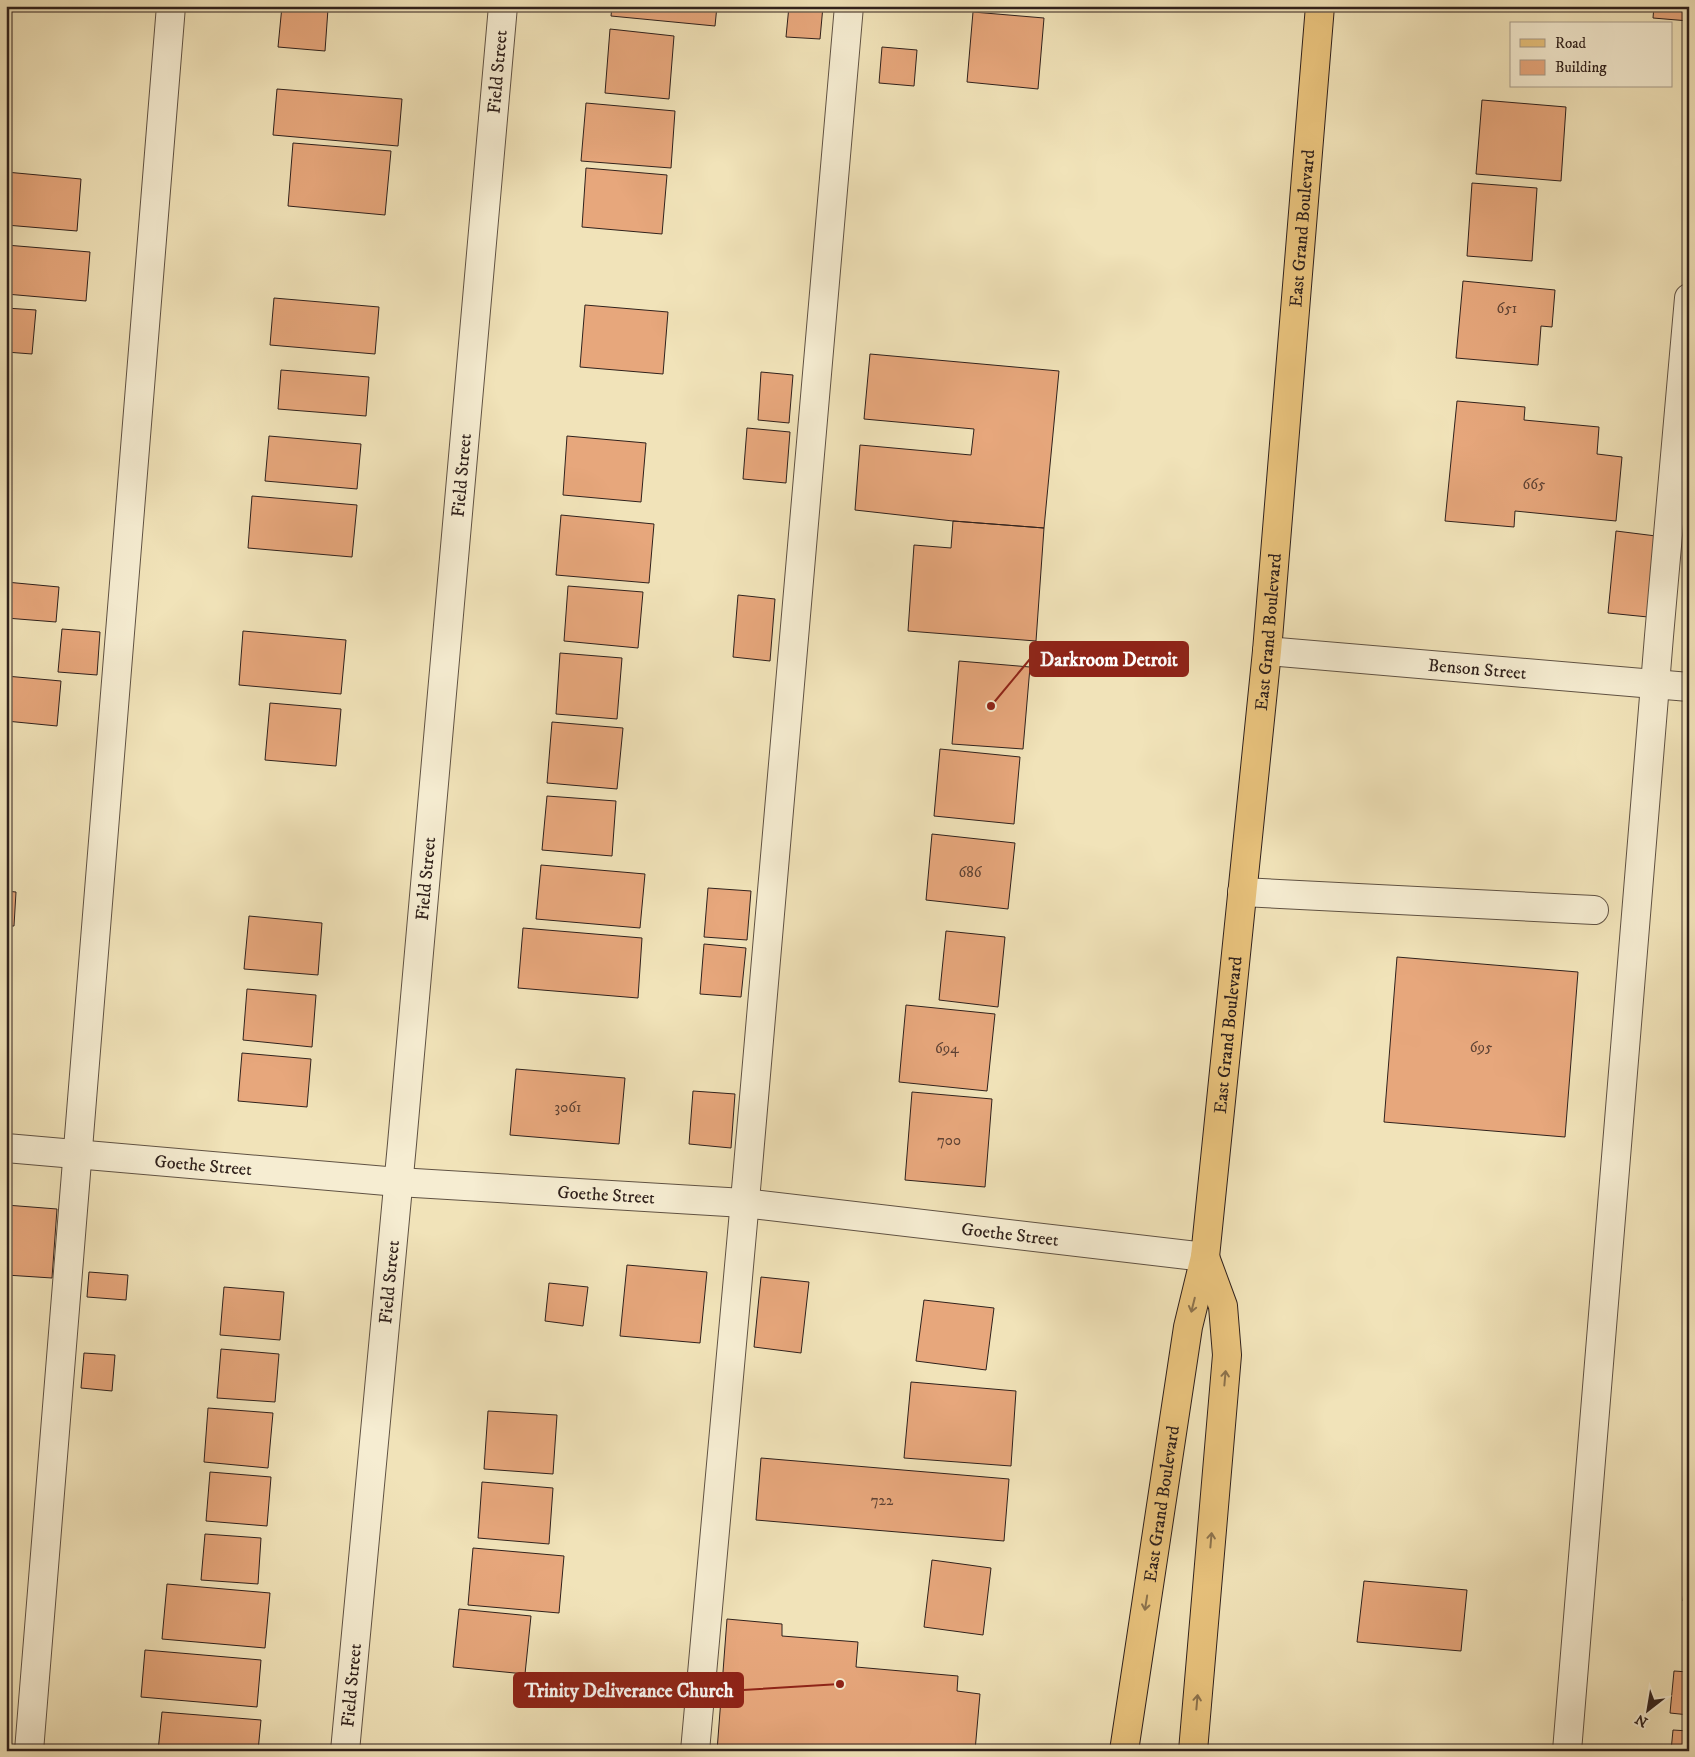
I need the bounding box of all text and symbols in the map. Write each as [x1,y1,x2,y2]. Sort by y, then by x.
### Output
legend [1510,22,1672,88]
street label: Field Street [483,29,513,115]
text: Road [1555,34,1587,53]
text: Building [1555,58,1607,77]
street label: East Grand Boulevard [1285,149,1320,308]
house number: 651 [1497,299,1517,318]
street label: Field Street [448,432,477,518]
house number: 665 [1522,475,1546,494]
street label: East Grand Boulevard [1251,552,1287,712]
callout: Darkroom Detroit [1030,642,1188,676]
text: Darkroom Detroit [1040,649,1179,672]
street label: Benson Street [1427,655,1528,685]
street label: Field Street [412,836,441,922]
house number: 686 [958,863,983,882]
street label: East Grand Boulevard [1210,955,1248,1115]
house number: 695 [1470,1038,1493,1057]
house number: 694 [935,1039,959,1058]
house number: 3061 [555,1098,581,1117]
house number: 700 [937,1131,961,1150]
street label: Goethe Street [153,1151,253,1181]
street label: Goethe Street [557,1182,656,1210]
street label: Goethe Street [960,1219,1060,1252]
street label: Field Street [375,1239,405,1325]
one-way arrow [1188,1296,1197,1312]
one-way arrow [1220,1371,1229,1387]
street label: East Grand Boulevard [1140,1424,1185,1584]
house number: 722 [871,1491,894,1510]
one-way arrow [1206,1533,1216,1549]
one-way arrow [1141,1595,1151,1611]
street label: Field Street [337,1642,367,1728]
callout: Trinity Deliverance Church [514,1673,743,1707]
text: Trinity Deliverance Church [523,1680,735,1703]
north arrow [1622,1684,1672,1734]
one-way arrow [1192,1694,1202,1710]
text: N [1632,1709,1651,1731]

